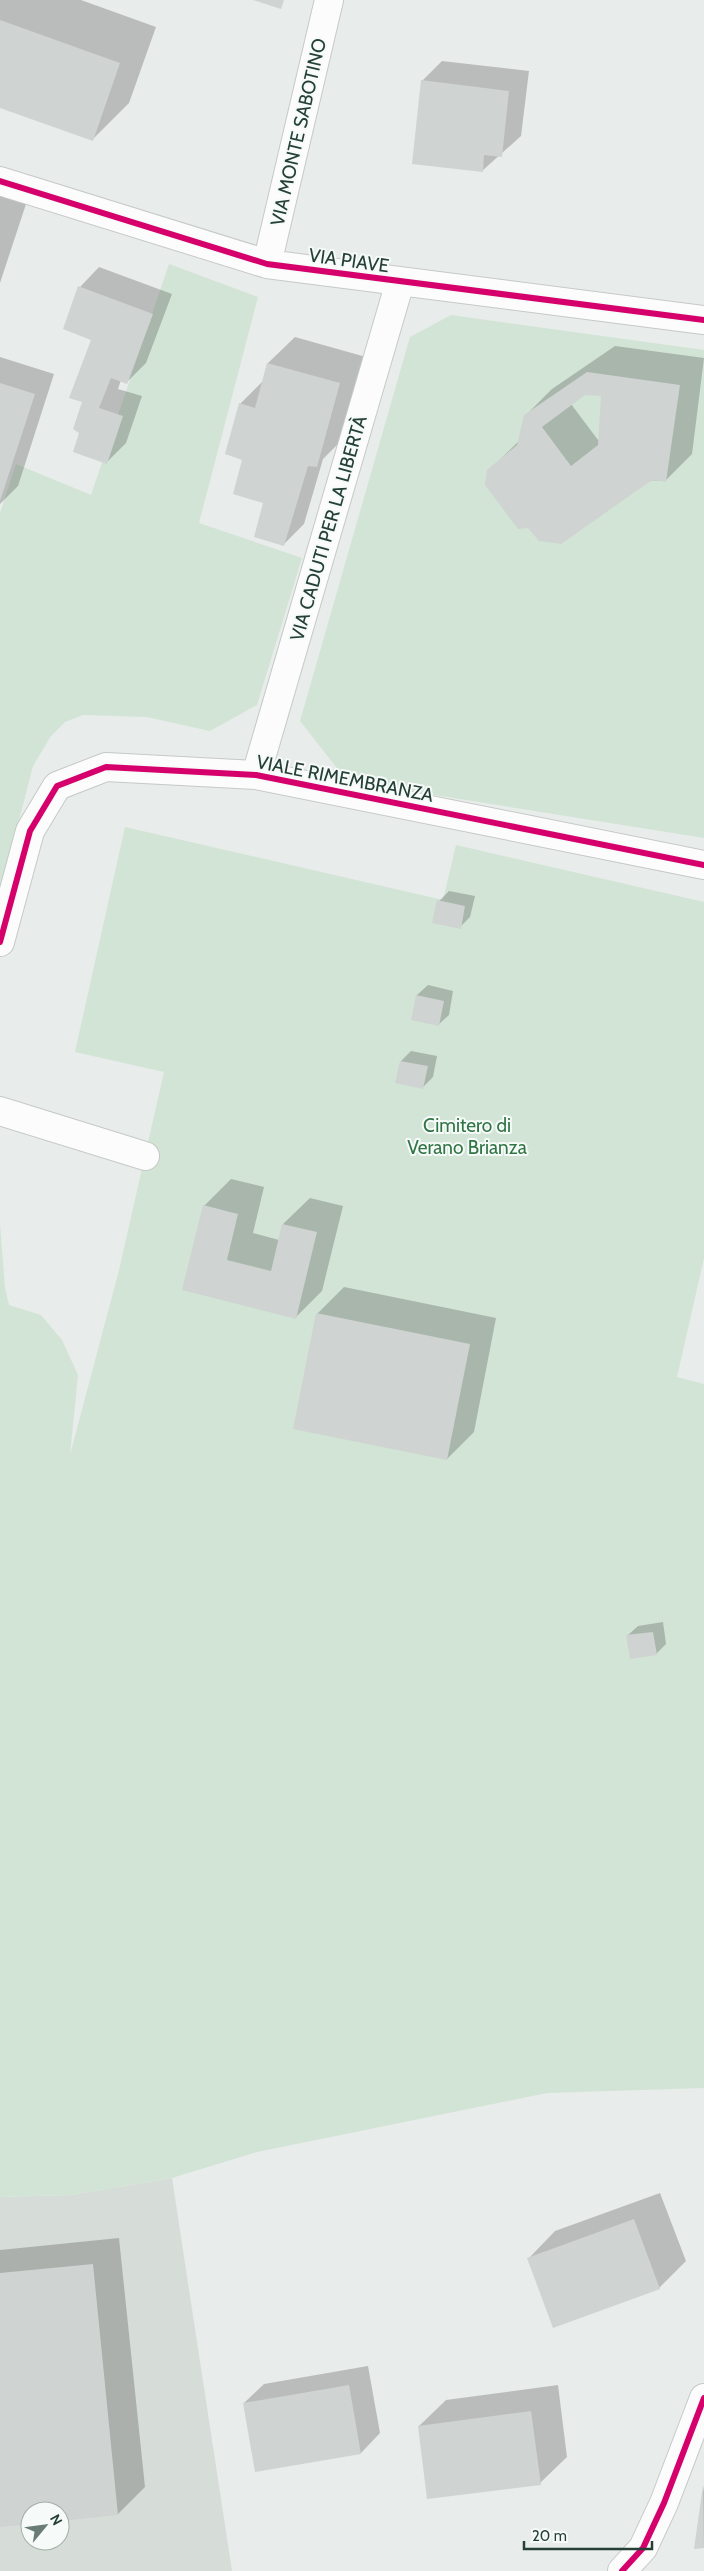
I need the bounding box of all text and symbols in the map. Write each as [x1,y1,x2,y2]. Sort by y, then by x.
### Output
street label: VIA MONTE SABOTINO [266,36,331,228]
street label: VIA PIAVE [307,243,391,278]
street label: VIA CADUTI PER LA LIBERTÀ [284,412,372,644]
street label: VIALE RIMEMBRANZA [254,750,436,807]
park label: Cimitero di Verano Brianza [407,1114,527,1159]
north arrow [20,2501,70,2551]
text: N [46,2511,67,2528]
scale bar [524,2518,652,2550]
text: 20 m [532,2527,567,2545]

